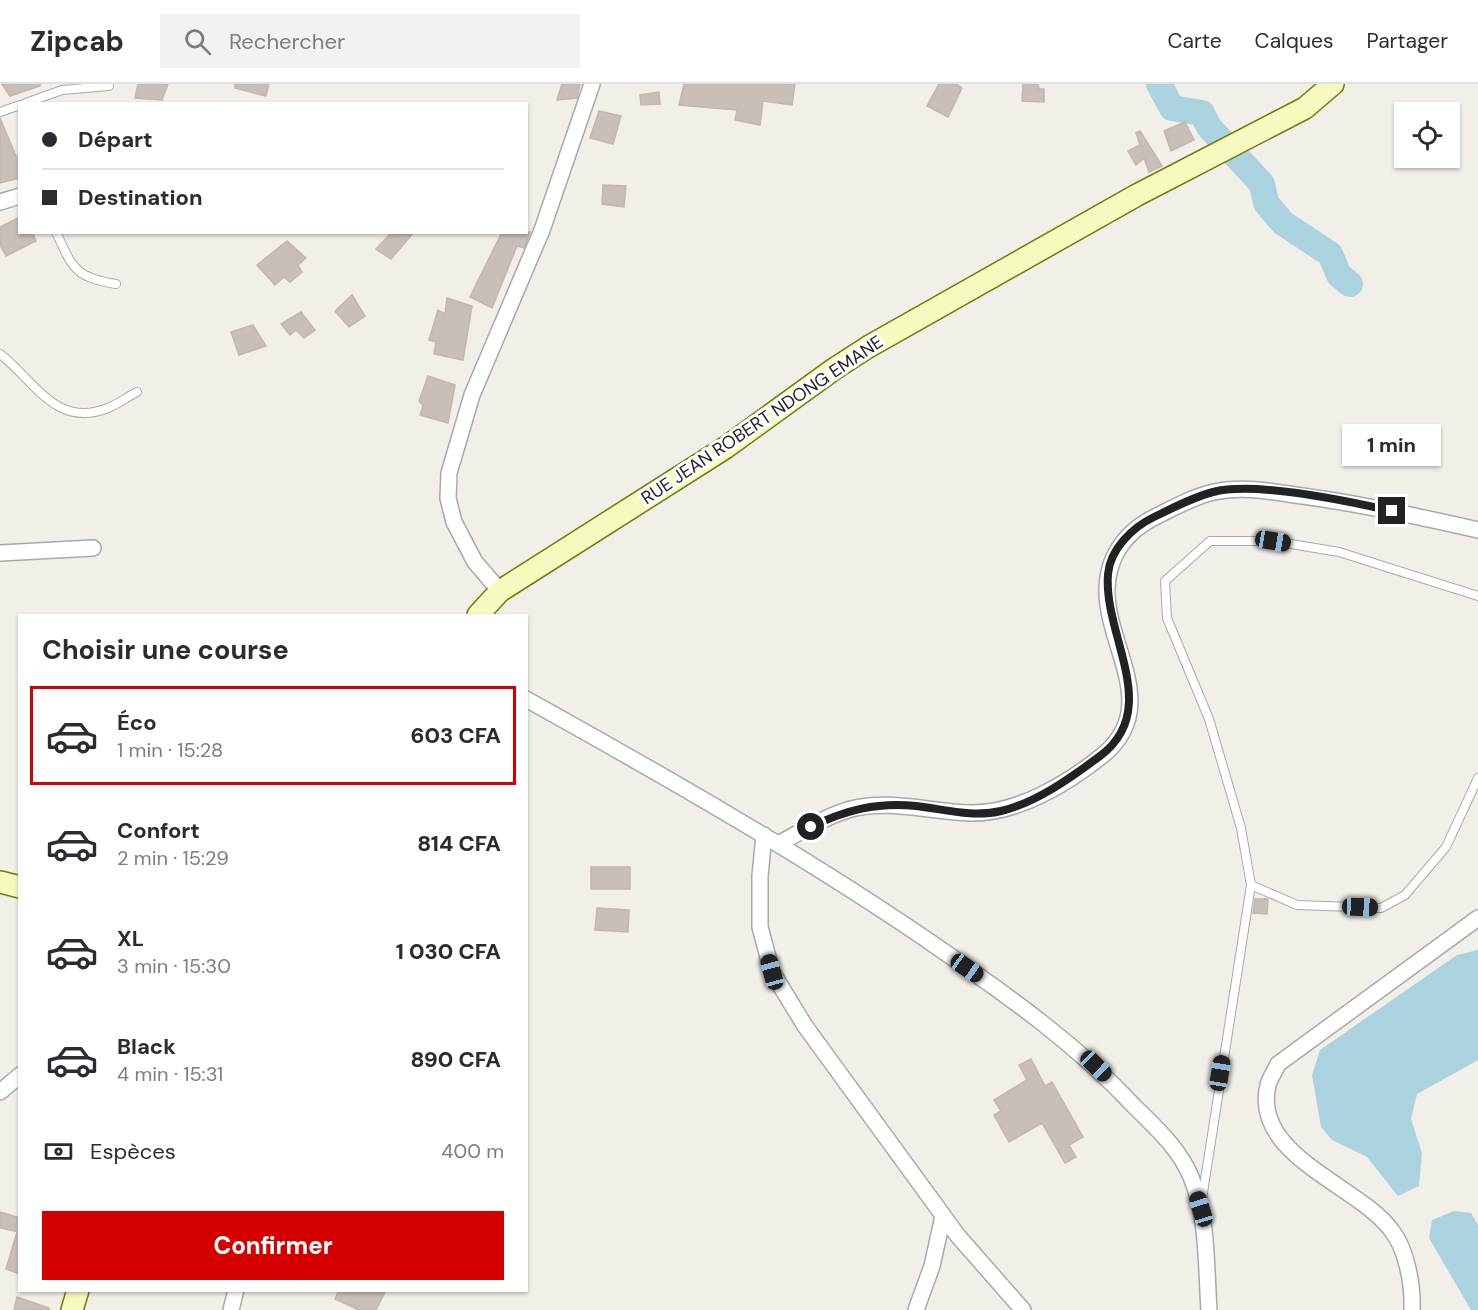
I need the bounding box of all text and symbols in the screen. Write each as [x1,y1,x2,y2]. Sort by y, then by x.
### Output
search box [160,14,580,68]
text: Zipcab [30,23,124,60]
icon: search [181,25,214,58]
text: Rechercher [229,27,345,56]
text: Carte [1167,27,1222,55]
text: Calques [1255,27,1333,55]
text: Partager [1366,27,1448,55]
map controls [1394,102,1460,168]
button: locate [1394,102,1460,168]
text: Départ [78,125,153,154]
text: Destination [78,183,203,212]
street label: RUE JEAN ROBERT NDONG EMANE [637,330,887,510]
callout: 1 min [1342,424,1442,466]
text: 1 min [1367,432,1416,458]
route end [1378,497,1405,524]
car [1254,529,1292,553]
text: Choisir une course [42,632,289,667]
text: Éco [117,708,157,737]
icon: car [45,709,99,763]
text: 603 CFA [411,721,501,750]
text: 1 min · 15:28 [117,737,223,763]
route start [797,813,824,840]
text: Confort [117,816,200,845]
icon: car [45,817,99,871]
text: 814 CFA [417,829,501,858]
text: 2 min · 15:29 [117,845,229,871]
car [1342,897,1378,917]
text: XL [117,924,144,953]
icon: car [45,925,99,979]
text: 1 030 CFA [396,937,501,966]
car [947,950,987,986]
car [759,952,785,992]
text: 3 min · 15:30 [117,953,231,979]
text: Black [117,1032,176,1061]
icon: car [45,1033,99,1087]
text: 890 CFA [410,1045,501,1074]
car [1077,1047,1115,1085]
car [1208,1054,1232,1092]
text: 4 min · 15:31 [117,1061,223,1087]
icon: cash [42,1135,75,1168]
text: Espèces [90,1137,176,1166]
text: 400 m [441,1138,504,1164]
car [1187,1189,1215,1229]
button: Confirmer [42,1211,504,1280]

